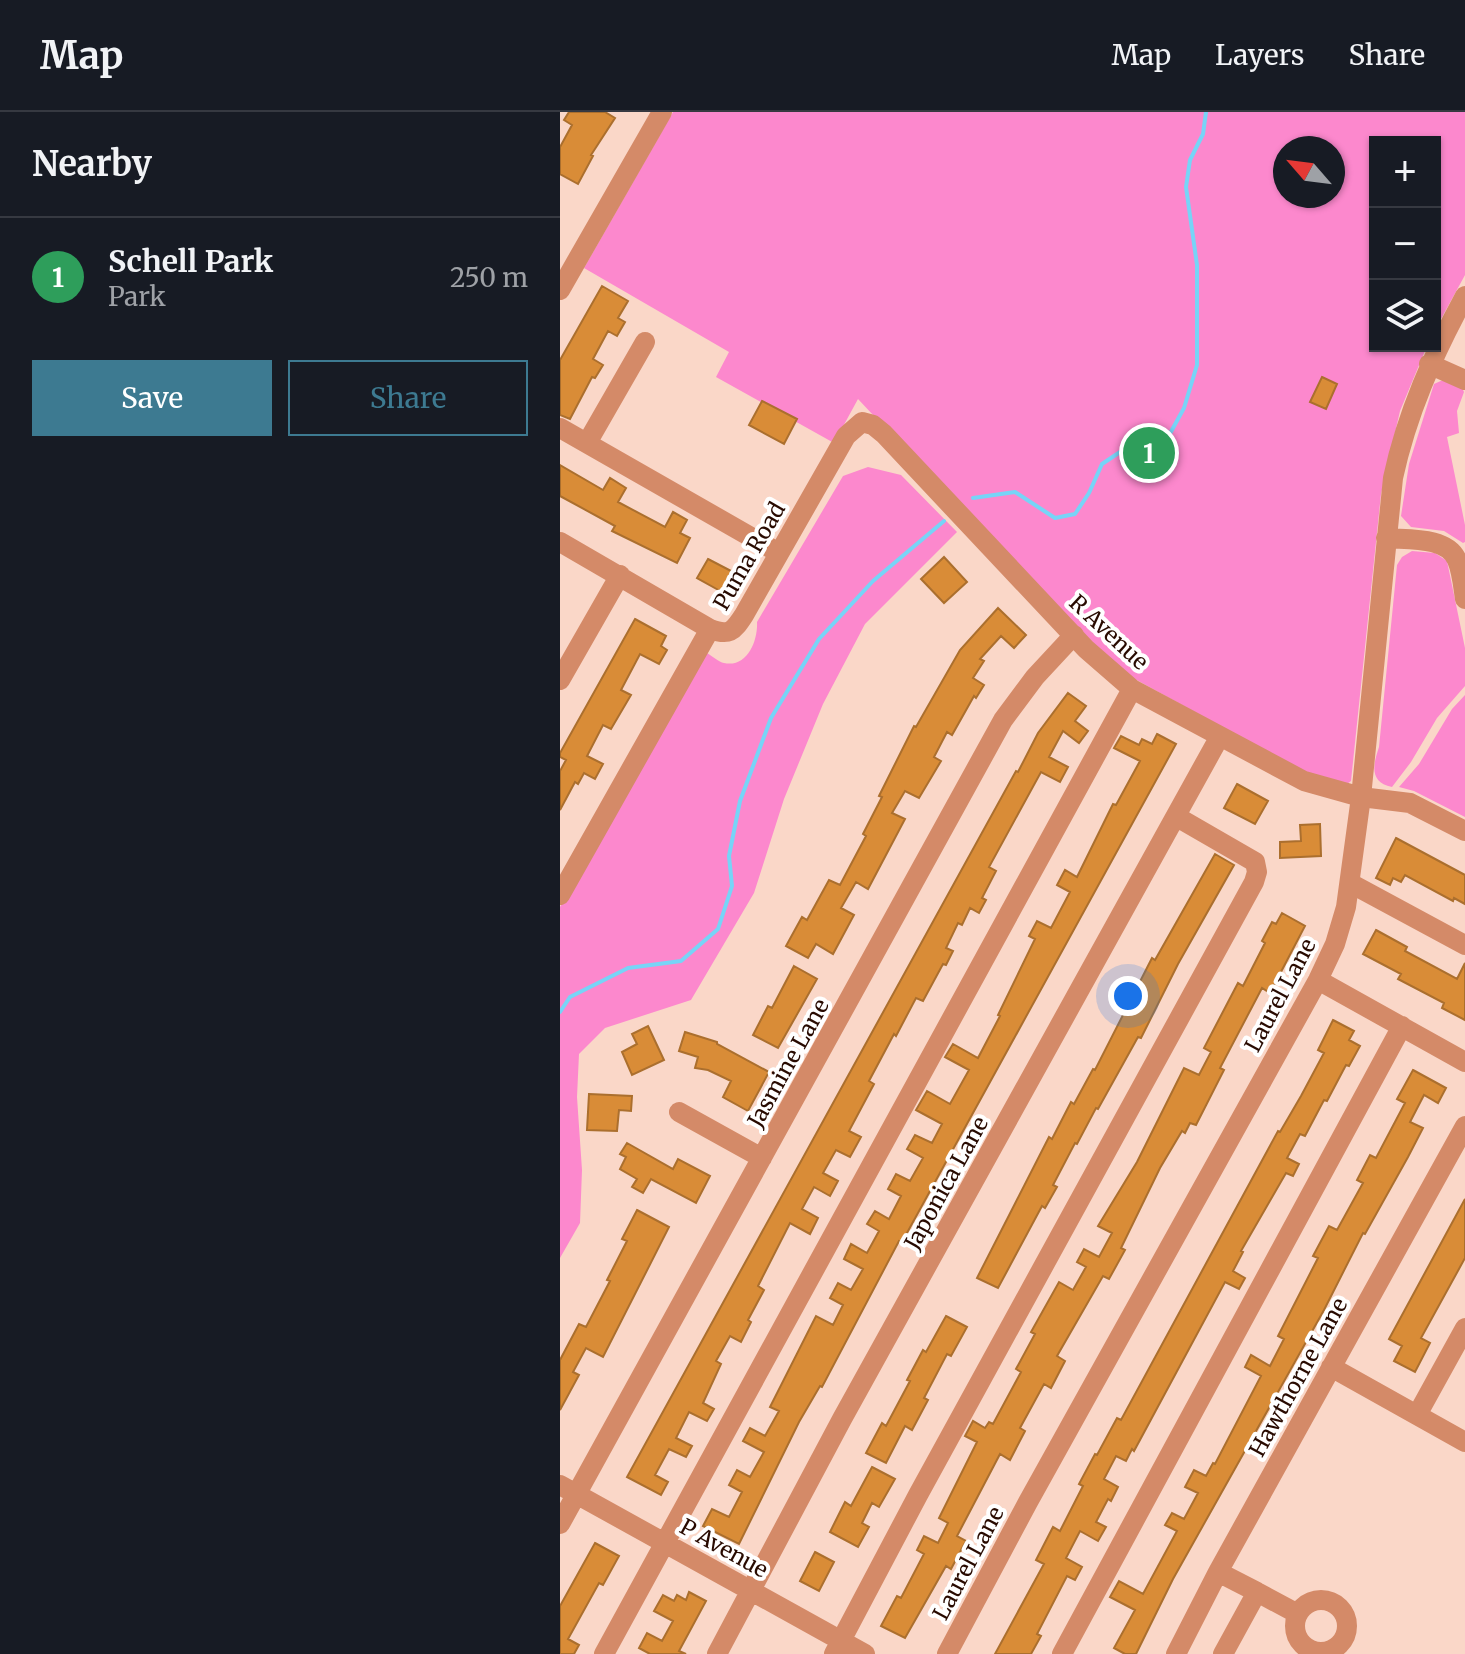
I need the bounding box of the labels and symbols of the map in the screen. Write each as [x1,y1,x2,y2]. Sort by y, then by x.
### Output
north arrow [1273,136,1345,208]
pin: 1 [1123,423,1175,483]
street label: Puma Road [707,497,791,615]
street label: R Avenue [1064,588,1154,676]
street label: Laurel Lane [1238,933,1322,1057]
your location [1108,976,1148,1016]
street label: Jasmine Lane [741,994,835,1133]
street label: Japonica Lane [897,1112,994,1255]
street label: Hawthorne Lane [1243,1293,1353,1461]
street label: Laurel Lane [926,1501,1010,1625]
street label: P Avenue [675,1512,773,1584]

